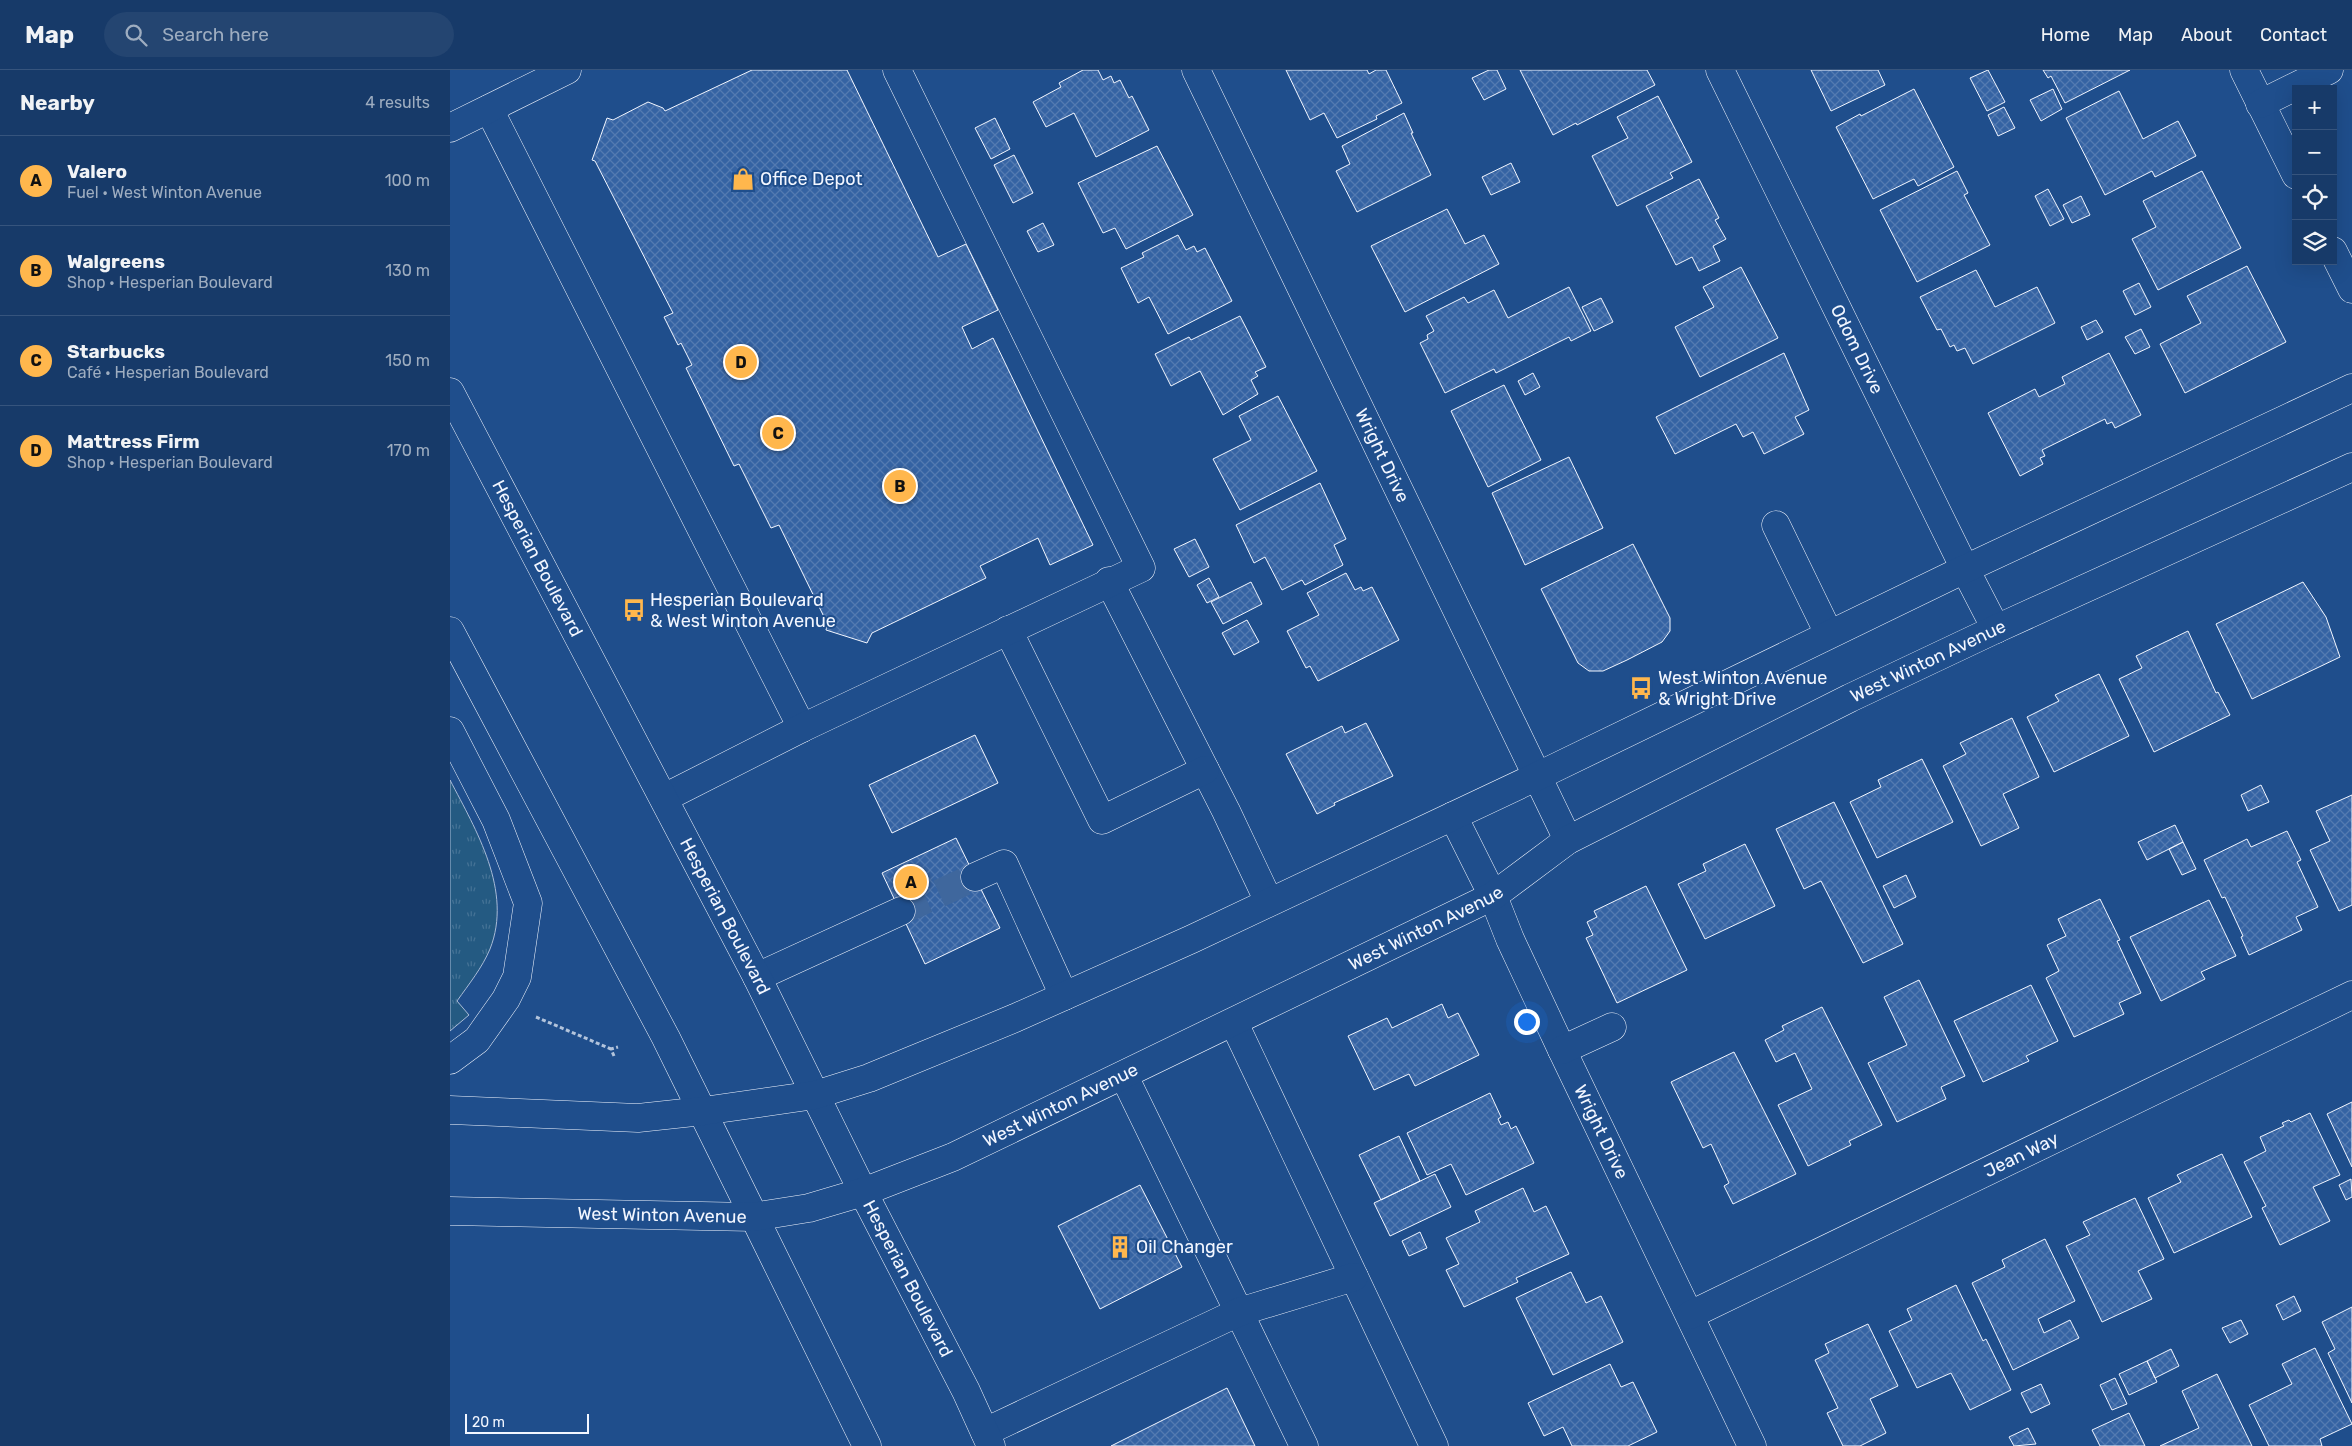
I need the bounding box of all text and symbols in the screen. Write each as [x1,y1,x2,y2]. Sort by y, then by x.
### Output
search box [104,12,454,57]
text: Map [25,21,74,49]
icon: search [122,21,150,49]
text: Search here [162,23,269,46]
text: Home [2041,24,2090,46]
text: Map [2118,24,2153,46]
text: About [2181,24,2232,46]
text: Contact [2260,24,2327,46]
map controls [2292,85,2337,265]
button: + [2292,85,2337,130]
text: Nearby [20,90,95,115]
text: 4 results [365,93,430,112]
button: − [2292,130,2337,175]
text: Valero [67,160,127,183]
shop icon: Office Depot [730,166,756,192]
place label: Office Depot [760,168,863,190]
text: A [30,171,42,190]
text: 100 m [385,171,430,190]
button: locate [2292,175,2337,220]
text: Fuel · West Winton Avenue [67,183,262,202]
button: layers [2292,220,2337,265]
text: Walgreens [67,250,165,273]
text: B [30,261,42,280]
text: 130 m [385,261,430,280]
text: Shop · Hesperian Boulevard [67,273,273,292]
street label: Odom Drive [1826,301,1888,398]
text: Starbucks [67,340,165,363]
pin: D [725,343,757,381]
text: C [30,351,42,370]
text: 150 m [385,351,430,370]
text: Café · Hesperian Boulevard [67,363,269,382]
street label: Wright Drive [1350,405,1414,506]
pin: C [762,414,794,452]
text: Mattress Firm [67,430,200,453]
text: D [30,441,42,460]
text: 170 m [387,441,430,460]
text: Shop · Hesperian Boulevard [67,453,273,472]
pin: B [884,467,916,505]
street label: Hesperian Boulevard [487,476,587,641]
place label: Hesperian Boulevard & West Winton Avenue [650,589,836,632]
bus stop icon: Hesperian Boulevard & West Winton Avenue [621,597,647,623]
street label: West Winton Avenue [1847,615,2009,707]
place label: West Winton Avenue & Wright Drive [1658,667,1827,710]
bus stop icon: West Winton Avenue & Wright Drive [1628,675,1654,701]
street label: Hesperian Boulevard [675,834,775,998]
pin: A [895,863,927,901]
street label: West Winton Avenue [1345,881,1508,975]
your location [1514,1009,1540,1035]
street label: West Winton Avenue [979,1058,1141,1152]
street label: Wright Drive [1569,1081,1633,1182]
street label: Jean Way [1980,1127,2062,1182]
street label: Hesperian Boulevard [858,1196,958,1361]
street label: West Winton Avenue [577,1203,747,1228]
building icon: Oil Changer [1107,1234,1133,1260]
place label: Oil Changer [1136,1236,1233,1258]
scale bar [465,1411,589,1434]
text: 20 m [472,1414,505,1431]

